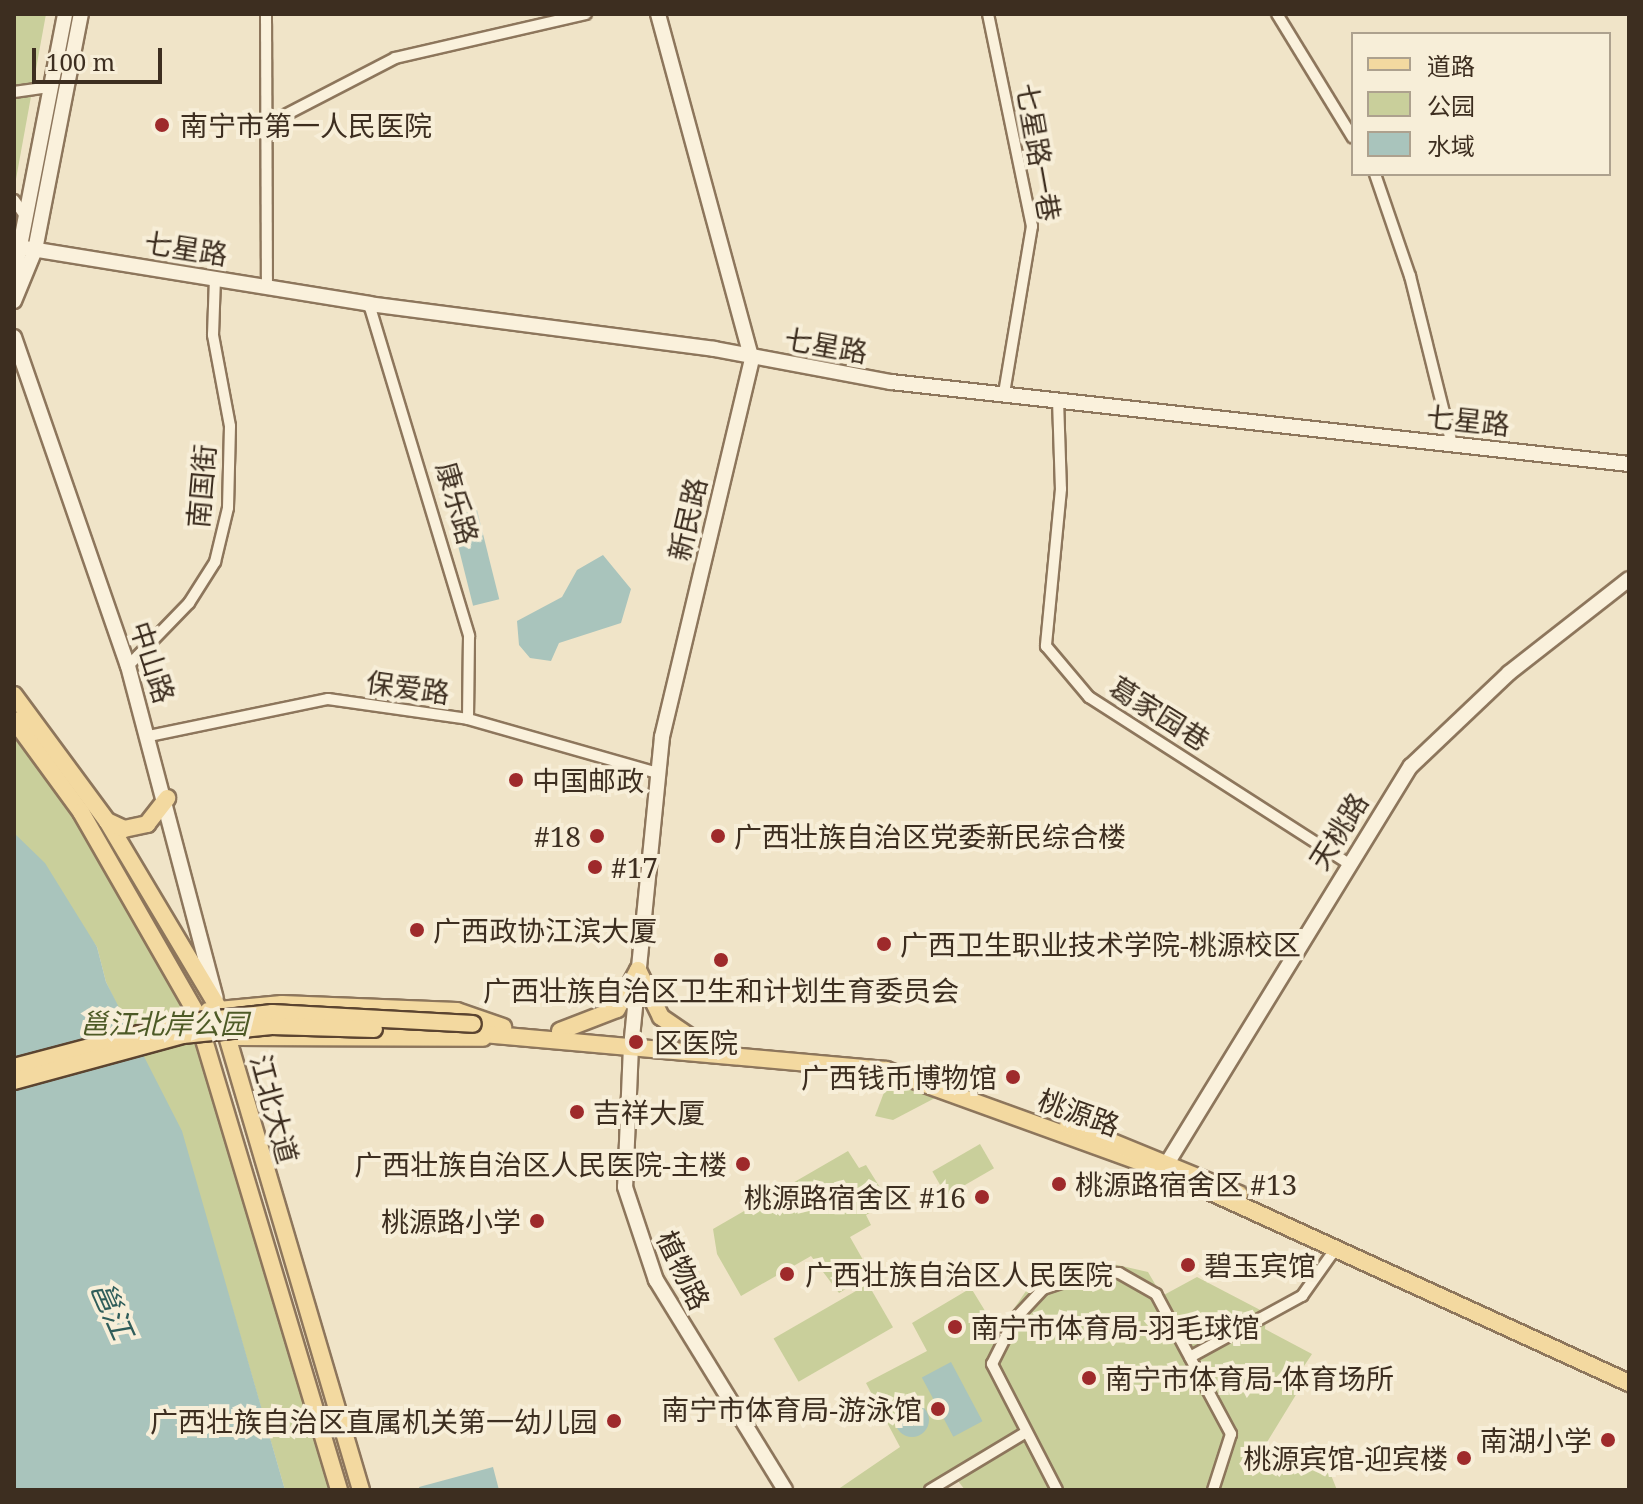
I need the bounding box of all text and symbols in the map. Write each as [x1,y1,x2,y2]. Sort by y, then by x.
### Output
scale bar [36,32,166,82]
legend [1351,32,1611,176]
text: 100 m [46,45,115,78]
text: 道路 [1427,49,1475,82]
street label: 七星路一巷 [1010,80,1068,224]
text: 公园 [1427,89,1475,122]
place label: 南宁市第一人民医院 [180,108,432,142]
marker: 南宁市第一人民医院 [151,114,173,136]
text: 水域 [1427,129,1475,162]
street label: 七星路 [142,225,230,271]
street label: 七星路 [782,321,870,369]
street label: 七星路 [1424,399,1512,441]
street label: 南国街 [181,443,221,529]
street label: 康乐路 [430,458,486,548]
street label: 新民路 [661,474,713,564]
street label: 中山路 [124,617,182,707]
street label: 保爱路 [364,665,452,709]
street label: 葛家园巷 [1104,669,1216,757]
place label: 中国邮政 [532,763,644,797]
marker: 中国邮政 [507,771,525,789]
street label: 天桃路 [1301,786,1375,876]
place label: #18 [534,819,581,853]
place label: 广西壮族自治区党委新民综合楼 [734,819,1126,853]
marker: #18 [588,827,606,845]
marker: 广西壮族自治区党委新民综合楼 [709,827,727,845]
place label: #17 [611,850,658,884]
marker: #17 [586,858,604,876]
place label: 广西政协江滨大厦 [433,913,657,947]
marker: 广西政协江滨大厦 [408,921,426,939]
place label: 广西卫生职业技术学院-桃源校区 [900,927,1301,961]
marker: 广西卫生职业技术学院-桃源校区 [875,935,893,953]
marker: 广西壮族自治区卫生和计划生育委员会 [712,951,730,969]
place label: 广西壮族自治区卫生和计划生育委员会 [483,973,959,1007]
park label: 邕江北岸公园 [80,1006,248,1040]
place label: 区医院 [654,1025,738,1059]
marker: 区医院 [625,1031,647,1053]
street label: 江北大道 [244,1051,306,1167]
place label: 广西钱币博物馆 [801,1060,997,1094]
marker: 广西钱币博物馆 [1004,1068,1022,1086]
street label: 桃源路 [1034,1082,1124,1142]
place label: 吉祥大厦 [593,1095,705,1129]
marker: 吉祥大厦 [568,1103,586,1121]
place label: 广西壮族自治区人民医院-主楼 [354,1147,727,1181]
marker: 广西壮族自治区人民医院-主楼 [734,1155,752,1173]
place label: 桃源路宿舍区 #13 [1075,1167,1297,1201]
marker: 桃源路宿舍区 #13 [1050,1175,1068,1193]
place label: 桃源路宿舍区 #16 [744,1180,966,1214]
marker: 桃源路宿舍区 #16 [973,1188,991,1206]
place label: 桃源路小学 [381,1204,521,1238]
marker: 桃源路小学 [528,1212,546,1230]
street label: 植物路 [650,1225,718,1315]
place label: 碧玉宾馆 [1204,1248,1316,1282]
marker: 碧玉宾馆 [1179,1256,1197,1274]
place label: 广西壮族自治区人民医院 [805,1257,1113,1291]
marker: 广西壮族自治区人民医院 [776,1263,798,1285]
water label: 邕江 [83,1275,141,1345]
place label: 南宁市体育局-羽毛球馆 [971,1310,1260,1344]
marker: 南宁市体育局-羽毛球馆 [946,1318,964,1336]
place label: 南宁市体育局-体育场所 [1105,1361,1394,1395]
marker: 南宁市体育局-体育场所 [1080,1369,1098,1387]
place label: 南宁市体育局-游泳馆 [661,1392,922,1426]
marker: 南宁市体育局-游泳馆 [929,1400,947,1418]
place label: 广西壮族自治区直属机关第一幼儿园 [150,1404,598,1438]
marker: 广西壮族自治区直属机关第一幼儿园 [605,1412,623,1430]
place label: 南湖小学 [1480,1423,1592,1457]
marker: 南湖小学 [1599,1431,1617,1449]
place label: 桃源宾馆-迎宾楼 [1243,1441,1448,1475]
marker: 桃源宾馆-迎宾楼 [1455,1449,1473,1467]

